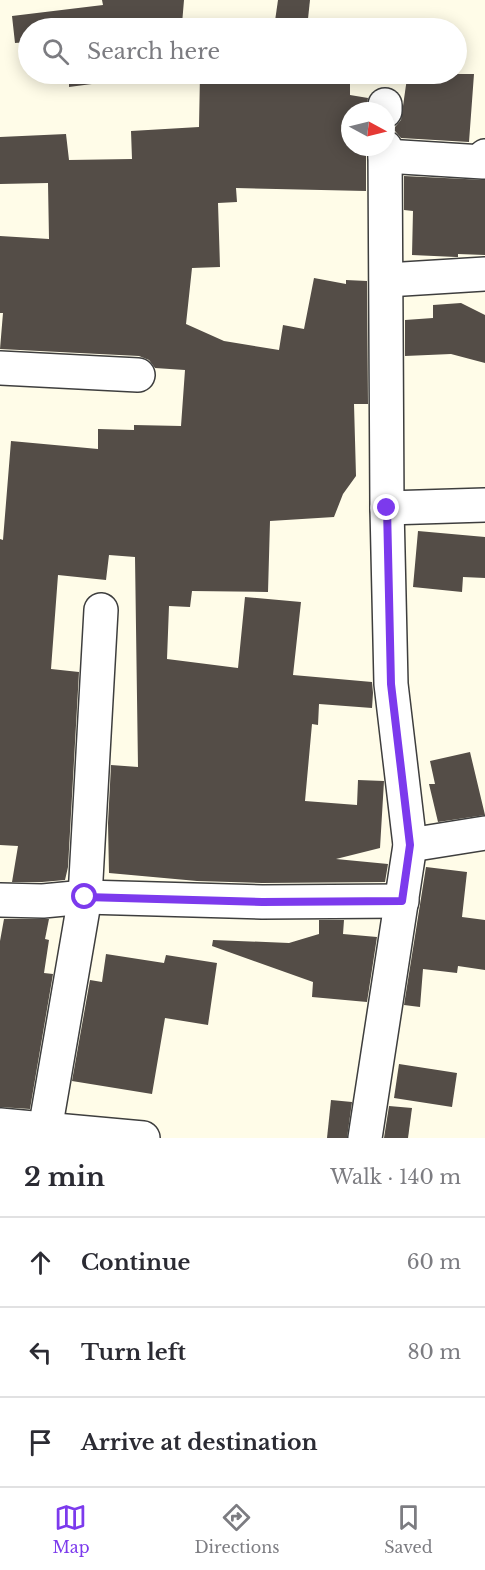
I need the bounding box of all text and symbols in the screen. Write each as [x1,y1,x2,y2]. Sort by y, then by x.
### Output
search box [18,18,467,84]
icon: search [39,35,72,68]
text: Search here [87,38,220,65]
north arrow [341,102,395,156]
route end [373,494,399,520]
route start [71,883,97,909]
text: 2 min [24,1161,105,1193]
text: Walk · 140 m [330,1165,461,1189]
icon: ahead [24,1246,57,1279]
text: Continue [81,1249,190,1276]
text: 60 m [407,1250,461,1274]
icon: left [24,1336,57,1369]
text: Turn left [81,1339,186,1366]
text: 80 m [407,1340,461,1364]
icon: arrive [24,1426,57,1459]
text: Arrive at destination [81,1429,318,1456]
tab: Map [52,1501,90,1557]
tab: Directions [194,1501,279,1557]
tab: Saved [384,1501,433,1557]

